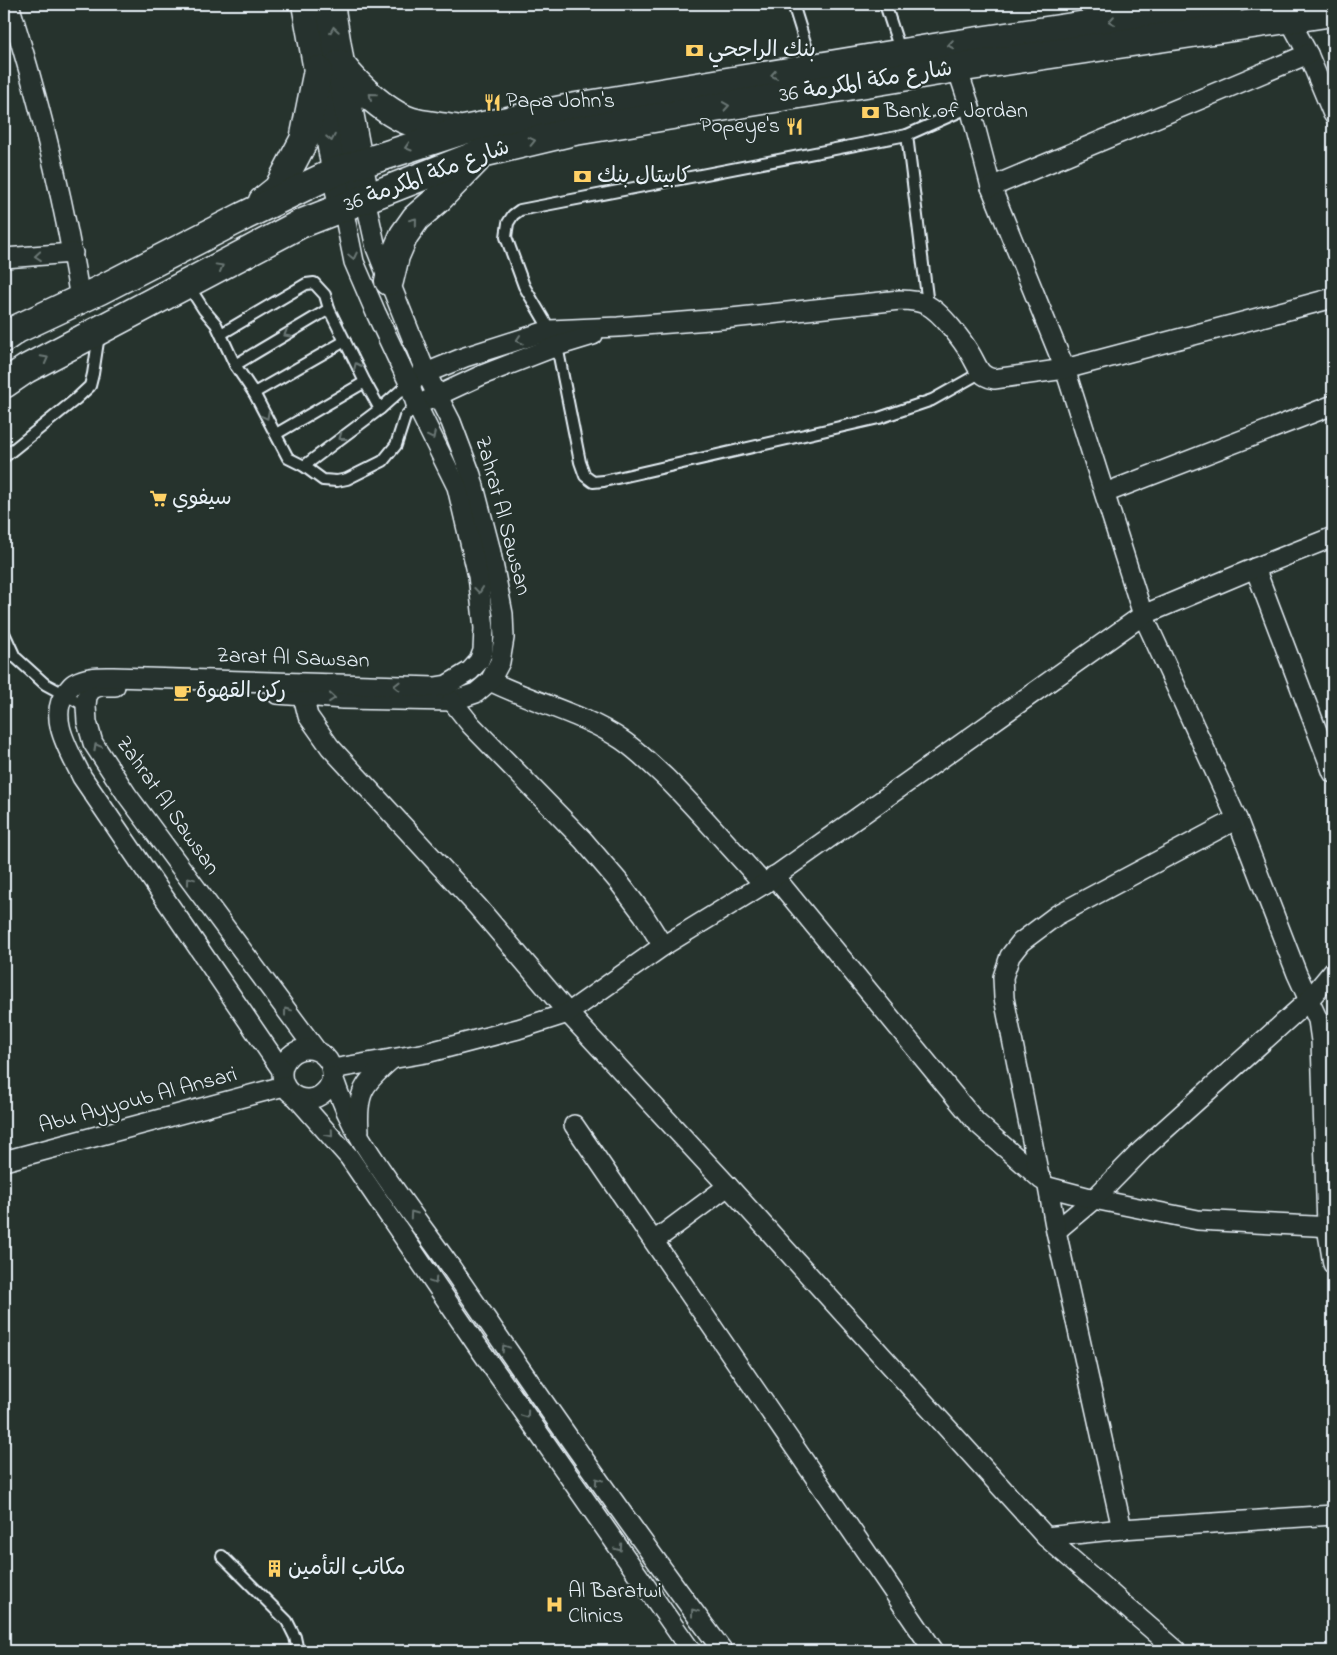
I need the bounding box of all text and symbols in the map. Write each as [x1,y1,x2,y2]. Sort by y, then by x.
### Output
one-way arrow [1107,16,1116,26]
one-way arrow [330,26,340,34]
place label: بنك الراجحي [708,35,816,68]
one-way arrow [947,40,955,50]
bank icon: بنك الراجحي [684,41,704,61]
street label: شارع مكة المكرمة 36 [777,54,955,112]
one-way arrow [769,70,778,80]
place label: Papa John's [506,86,615,118]
restaurant icon: Papa John's [482,92,502,112]
one-way arrow [368,93,377,102]
place label: Bank of Jordan [883,96,1028,128]
one-way arrow [723,101,731,112]
bank icon: Bank of Jordan [860,102,880,122]
place label: Popeye's [700,111,780,144]
restaurant icon: Popeye's [784,117,804,137]
street label: شارع مكة المكرمة 36 [339,132,515,222]
one-way arrow [325,133,335,142]
one-way arrow [528,136,537,147]
one-way arrow [405,142,413,152]
place label: كابيتال بنك [597,161,691,193]
bank icon: كابيتال بنك [573,167,593,187]
one-way arrow [408,218,416,227]
one-way arrow [34,250,42,261]
one-way arrow [347,251,358,260]
one-way arrow [215,263,224,273]
one-way arrow [284,327,293,337]
one-way arrow [515,334,523,344]
one-way arrow [40,355,49,365]
one-way arrow [353,362,363,371]
one-way arrow [260,411,270,420]
one-way arrow [338,431,348,440]
one-way arrow [426,431,436,440]
street label: Zahrat Al Sawsan [465,433,539,599]
place label: سيفوي [172,483,232,515]
supermarket icon: سيفوي [148,489,168,509]
one-way arrow [473,587,484,595]
street label: Zarat Al Sawsan [216,640,370,678]
place label: ركن القهوة [196,676,286,708]
one-way arrow [392,681,400,692]
cafe icon: ركن القهوة [172,682,192,702]
one-way arrow [328,693,336,704]
street label: Zahrat Al Sawsan [107,730,227,882]
one-way arrow [93,744,103,753]
one-way arrow [187,876,196,886]
one-way arrow [284,1008,292,1017]
street label: Abu Ayyoub Al Ansari [35,1059,241,1144]
one-way arrow [324,1128,332,1137]
one-way arrow [410,1210,419,1220]
one-way arrow [428,1275,437,1285]
one-way arrow [502,1344,511,1353]
one-way arrow [520,1409,529,1418]
one-way arrow [595,1477,604,1487]
one-way arrow [613,1542,622,1551]
place label: مكاتب التأمين [288,1553,406,1585]
building icon: مكاتب التأمين [264,1559,284,1579]
place label: Al Baratwi Clinics [568,1576,662,1633]
hospital icon: Al Baratwi Clinics [544,1595,564,1615]
one-way arrow [691,1608,700,1618]

